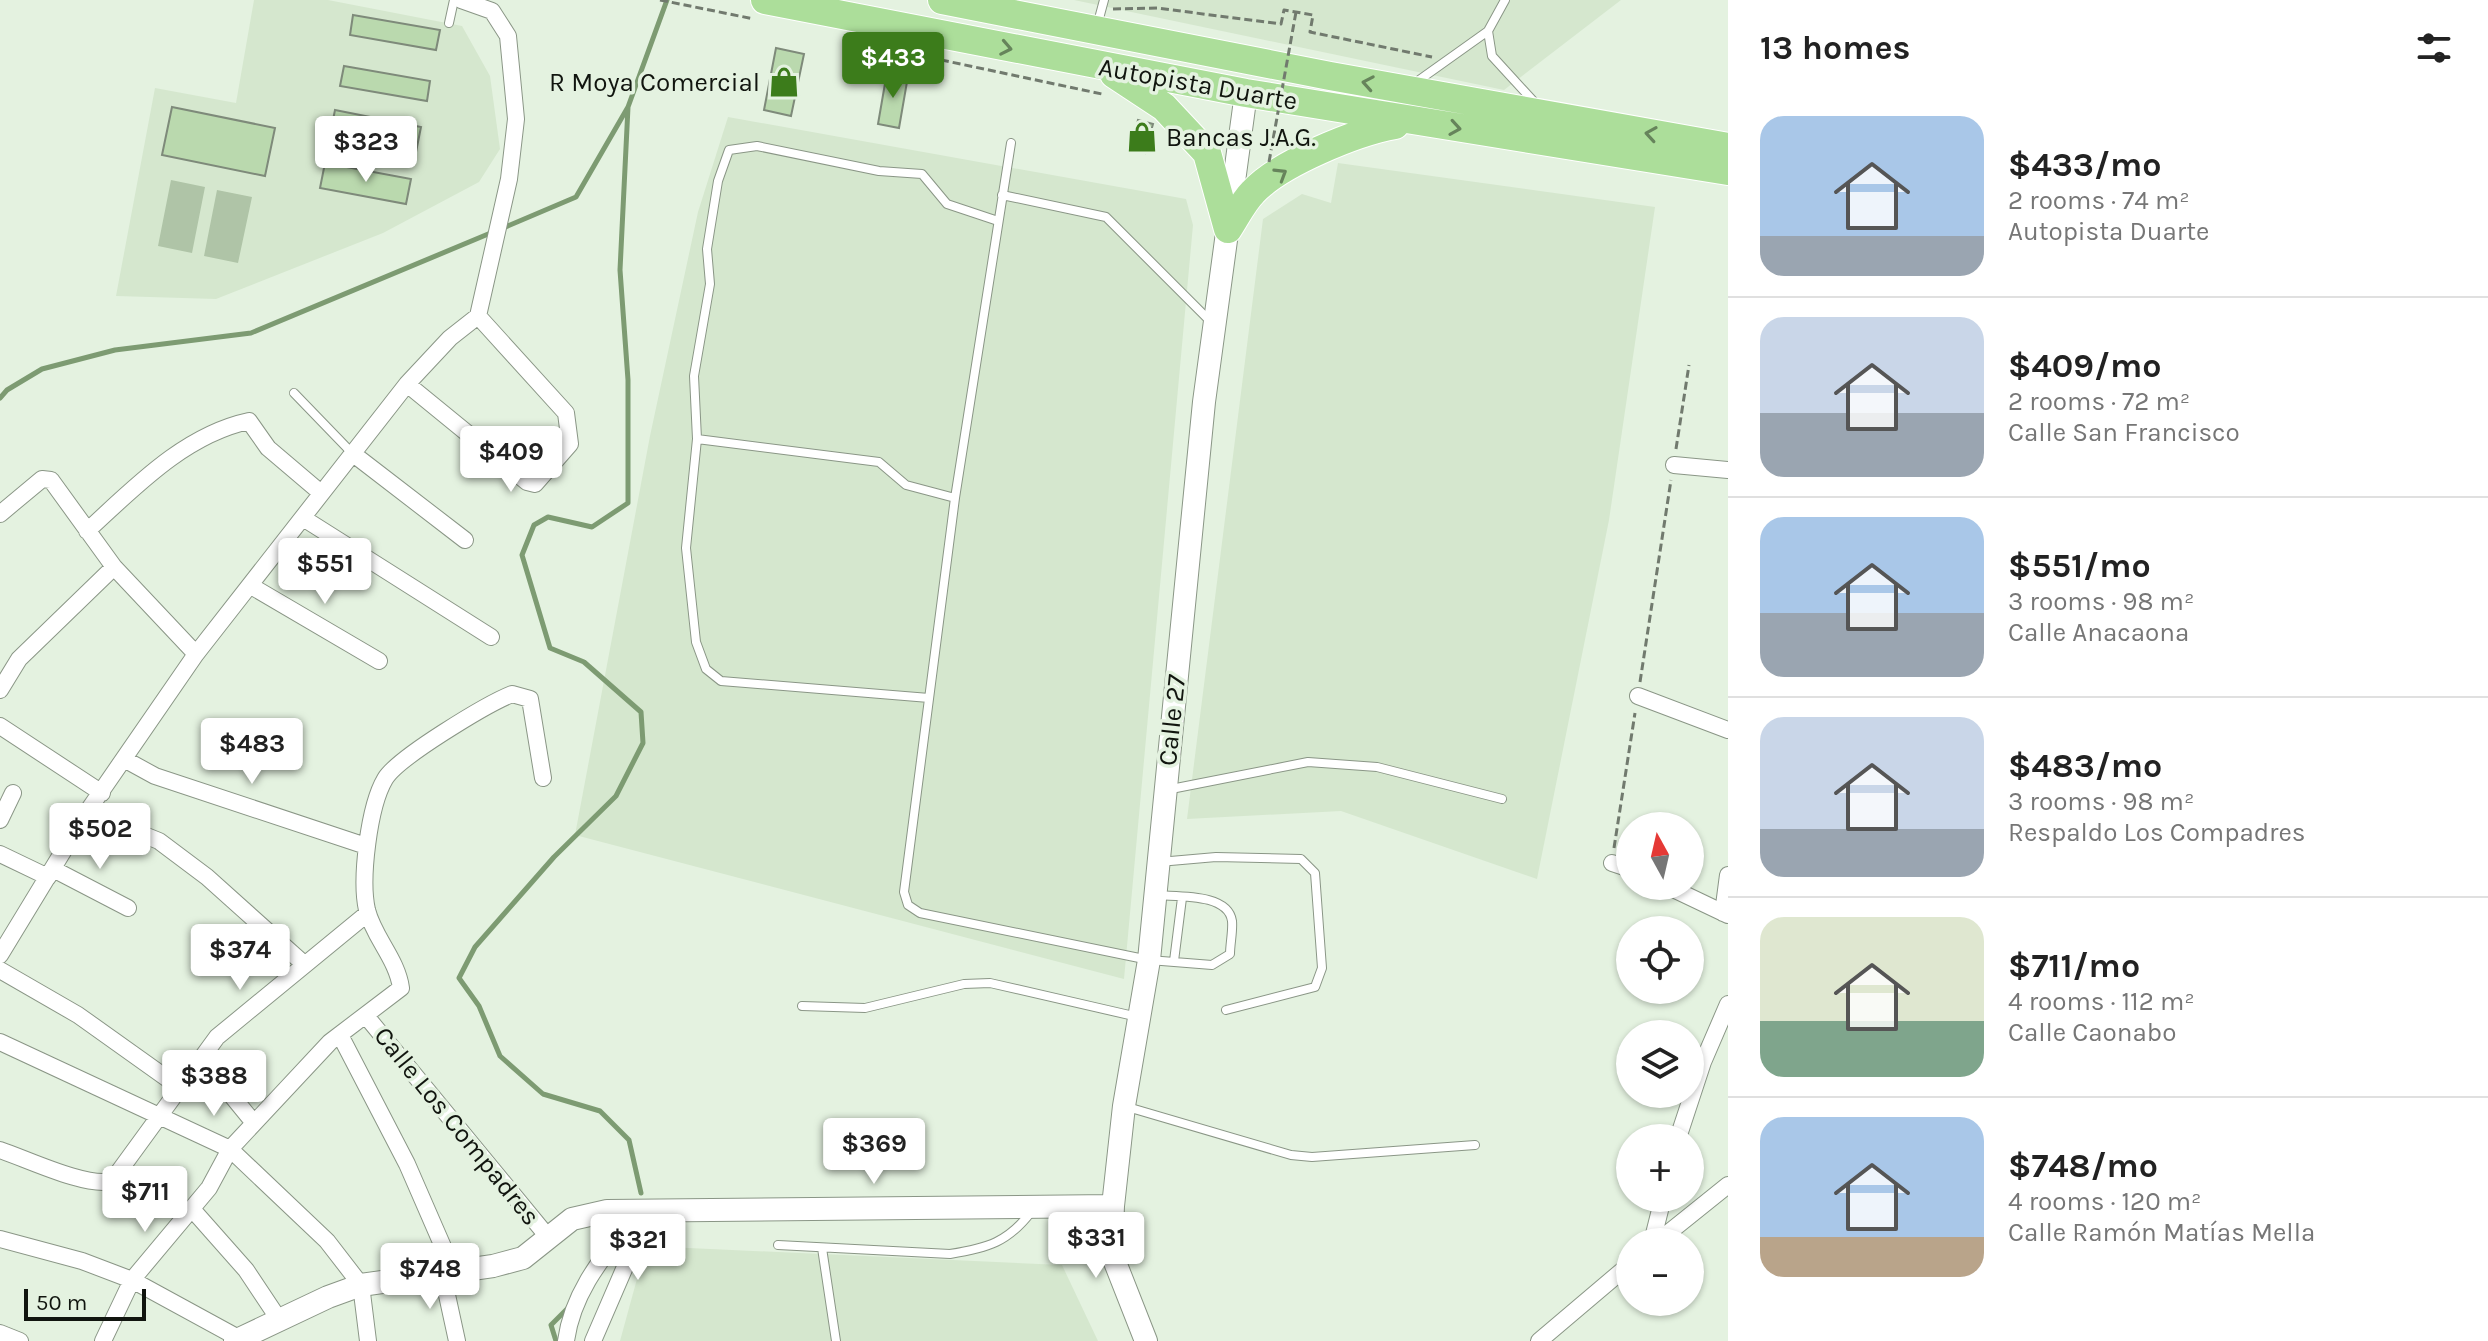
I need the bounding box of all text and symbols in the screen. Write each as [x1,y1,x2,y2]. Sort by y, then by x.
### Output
icon: filters [2412,26,2456,70]
text: 13 homes [1760,28,1911,68]
pin: $433 [846,32,940,100]
one-way arrow [999,39,1013,56]
text: $433 [860,42,926,73]
street label: Autopista Duarte [1096,51,1300,117]
shop icon: R Moya Comercial [767,65,801,99]
place label: R Moya Comercial [549,67,760,98]
one-way arrow [1361,76,1374,93]
pin: $323 [319,116,413,184]
one-way arrow [1449,119,1462,136]
shop icon: Bancas J.A.G. [1125,120,1159,154]
place label: Bancas J.A.G. [1166,122,1316,153]
text: $323 [333,126,399,157]
one-way arrow [1644,127,1658,144]
text: $433/mo [2008,145,2162,185]
icon: home [1824,148,1920,244]
one-way arrow [1272,168,1286,183]
text: 2 rooms · 74 m² [2008,185,2190,216]
text: Autopista Duarte [2008,216,2209,247]
text: $409/mo [2008,346,2161,386]
icon: home [1824,349,1920,445]
text: 2 rooms · 72 m² [2008,386,2190,417]
text: Calle San Francisco [2008,417,2240,448]
pin: $409 [464,426,558,494]
text: $409 [478,436,544,467]
pin: $551 [278,538,372,606]
text: $551/mo [2008,546,2151,586]
text: $551 [296,548,354,579]
icon: home [1824,549,1920,645]
text: 3 rooms · 98 m² [2008,586,2194,617]
text: Calle Anacaona [2008,617,2189,648]
street label: Calle 27 [1152,673,1192,767]
pin: $483 [205,718,299,786]
text: $483 [219,728,285,759]
text: $483/mo [2008,746,2162,786]
icon: home [1824,749,1920,845]
text: 3 rooms · 98 m² [2008,786,2194,817]
pin: $502 [53,803,147,871]
north arrow [1616,812,1704,900]
map controls [1616,812,1704,1316]
text: $502 [67,813,133,844]
text: Respaldo Los Compadres [2008,817,2306,848]
button: locate [1616,916,1704,1004]
pin: $374 [193,924,287,992]
text: $374 [209,934,271,965]
text: $711/mo [2008,946,2140,986]
icon: home [1824,949,1920,1045]
text: 4 rooms · 112 m² [2008,986,2195,1017]
text: Calle Caonabo [2008,1017,2176,1048]
button: layers [1616,1020,1704,1108]
street label: Calle Los Compadres [367,1021,547,1231]
pin: $388 [167,1050,261,1118]
text: $388 [180,1060,248,1091]
pin: $369 [827,1118,921,1186]
button: + [1616,1124,1704,1212]
text: $369 [841,1128,907,1159]
text: $748/mo [2008,1146,2158,1186]
icon: home [1824,1149,1920,1245]
pin: $711 [98,1166,192,1234]
text: $711 [120,1176,170,1207]
text: 4 rooms · 120 m² [2008,1186,2202,1217]
pin: $331 [1049,1212,1143,1280]
pin: $321 [591,1214,685,1282]
text: Calle Ramón Matías Mella [2008,1217,2315,1248]
text: $331 [1066,1222,1126,1253]
text: $321 [608,1224,668,1255]
button: − [1616,1228,1704,1316]
pin: $748 [383,1243,477,1311]
text: $748 [398,1253,462,1284]
scale bar [24,1285,146,1321]
text: 50 m [36,1290,87,1316]

